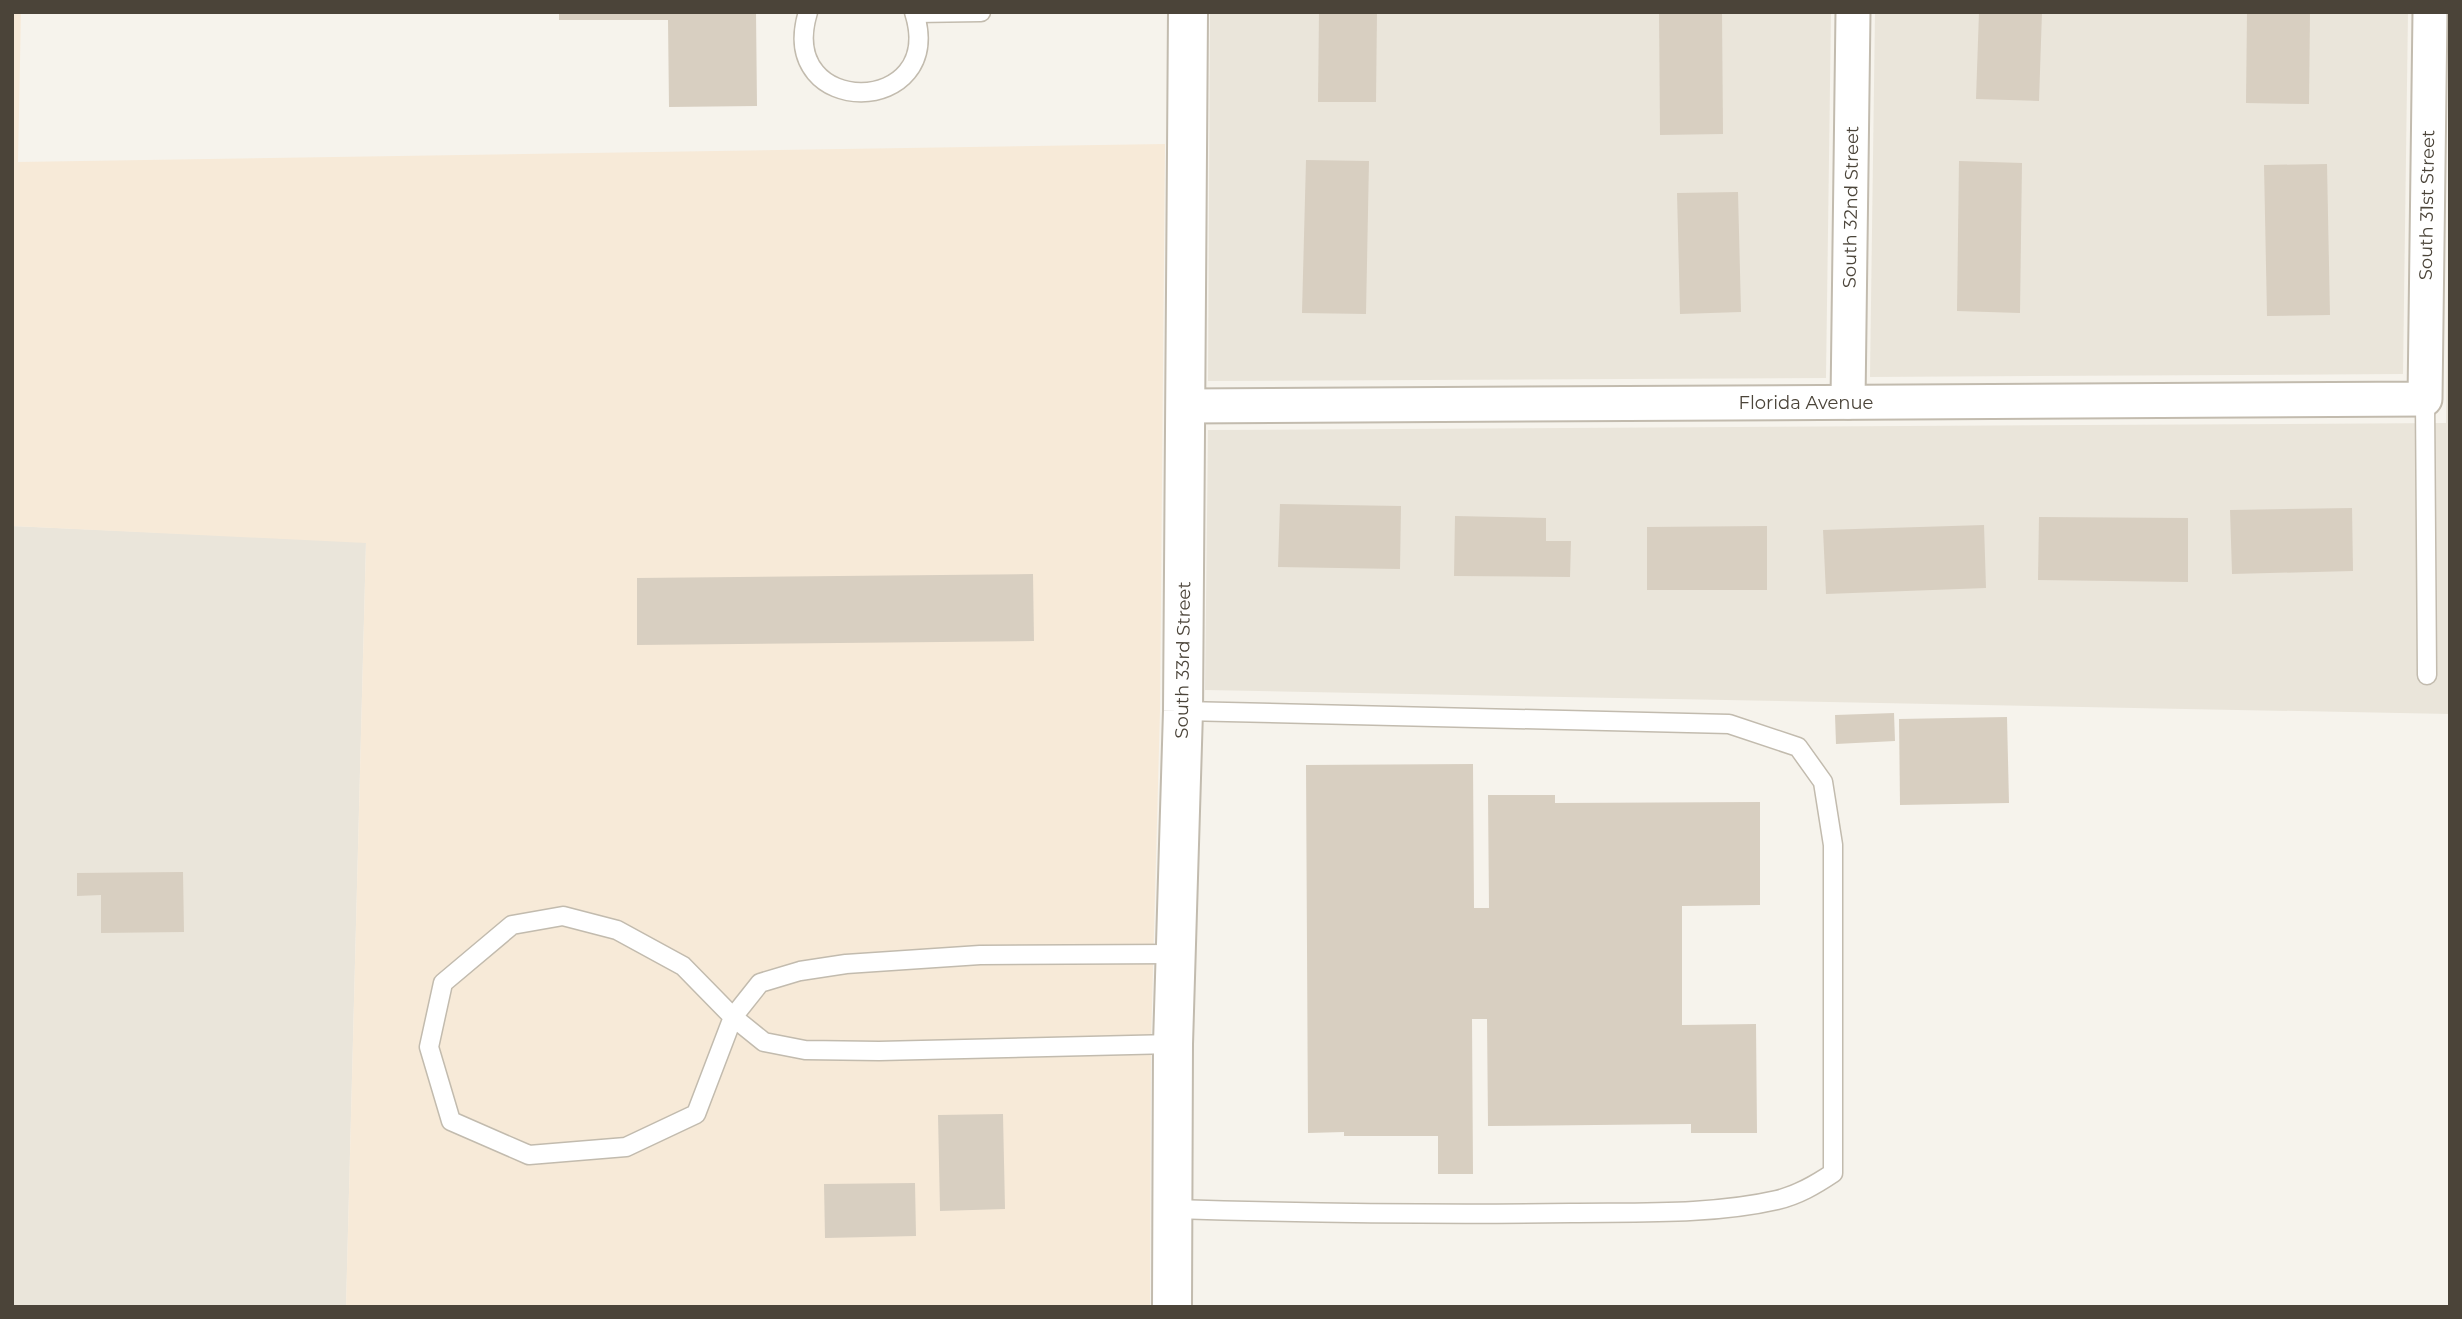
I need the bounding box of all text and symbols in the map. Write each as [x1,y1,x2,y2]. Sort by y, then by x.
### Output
street label: South 32nd Street [1839,126,1863,288]
street label: South 31st Street [2415,130,2439,280]
street label: Florida Avenue [1739,392,1874,414]
street label: South 33rd Street [1171,581,1195,739]

